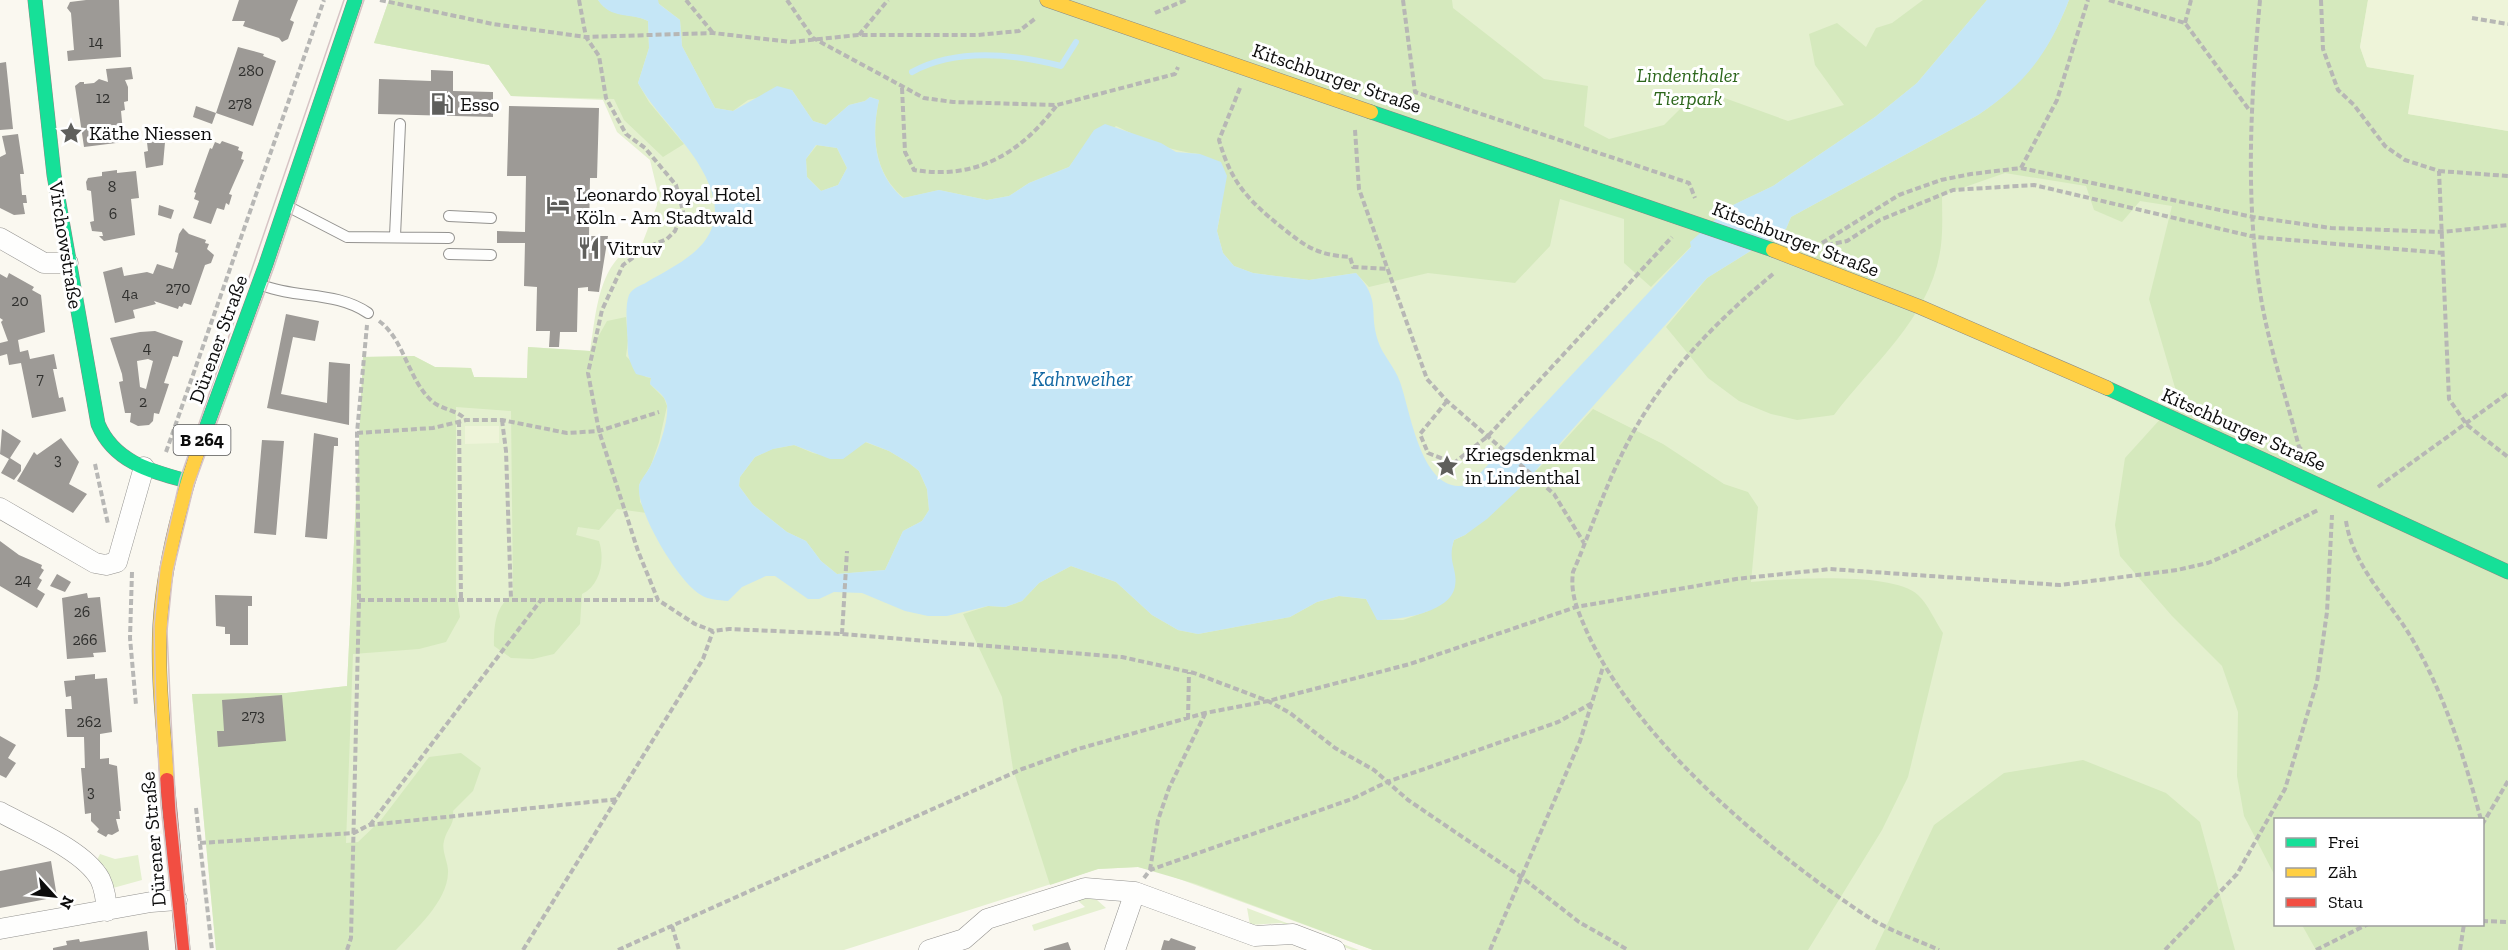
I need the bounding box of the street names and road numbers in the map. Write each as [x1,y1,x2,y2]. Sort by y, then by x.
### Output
street label: Kitschburger Straße [1249,38,1425,118]
street label: Virchowstraße [44,179,88,311]
street label: Kitschburger Straße [1709,196,1883,282]
street label: Dürener Straße [184,271,252,407]
street label: Kitschburger Straße [2158,382,2330,476]
road number: B 264 [174,425,230,455]
street label: Dürener Straße [135,771,171,907]

